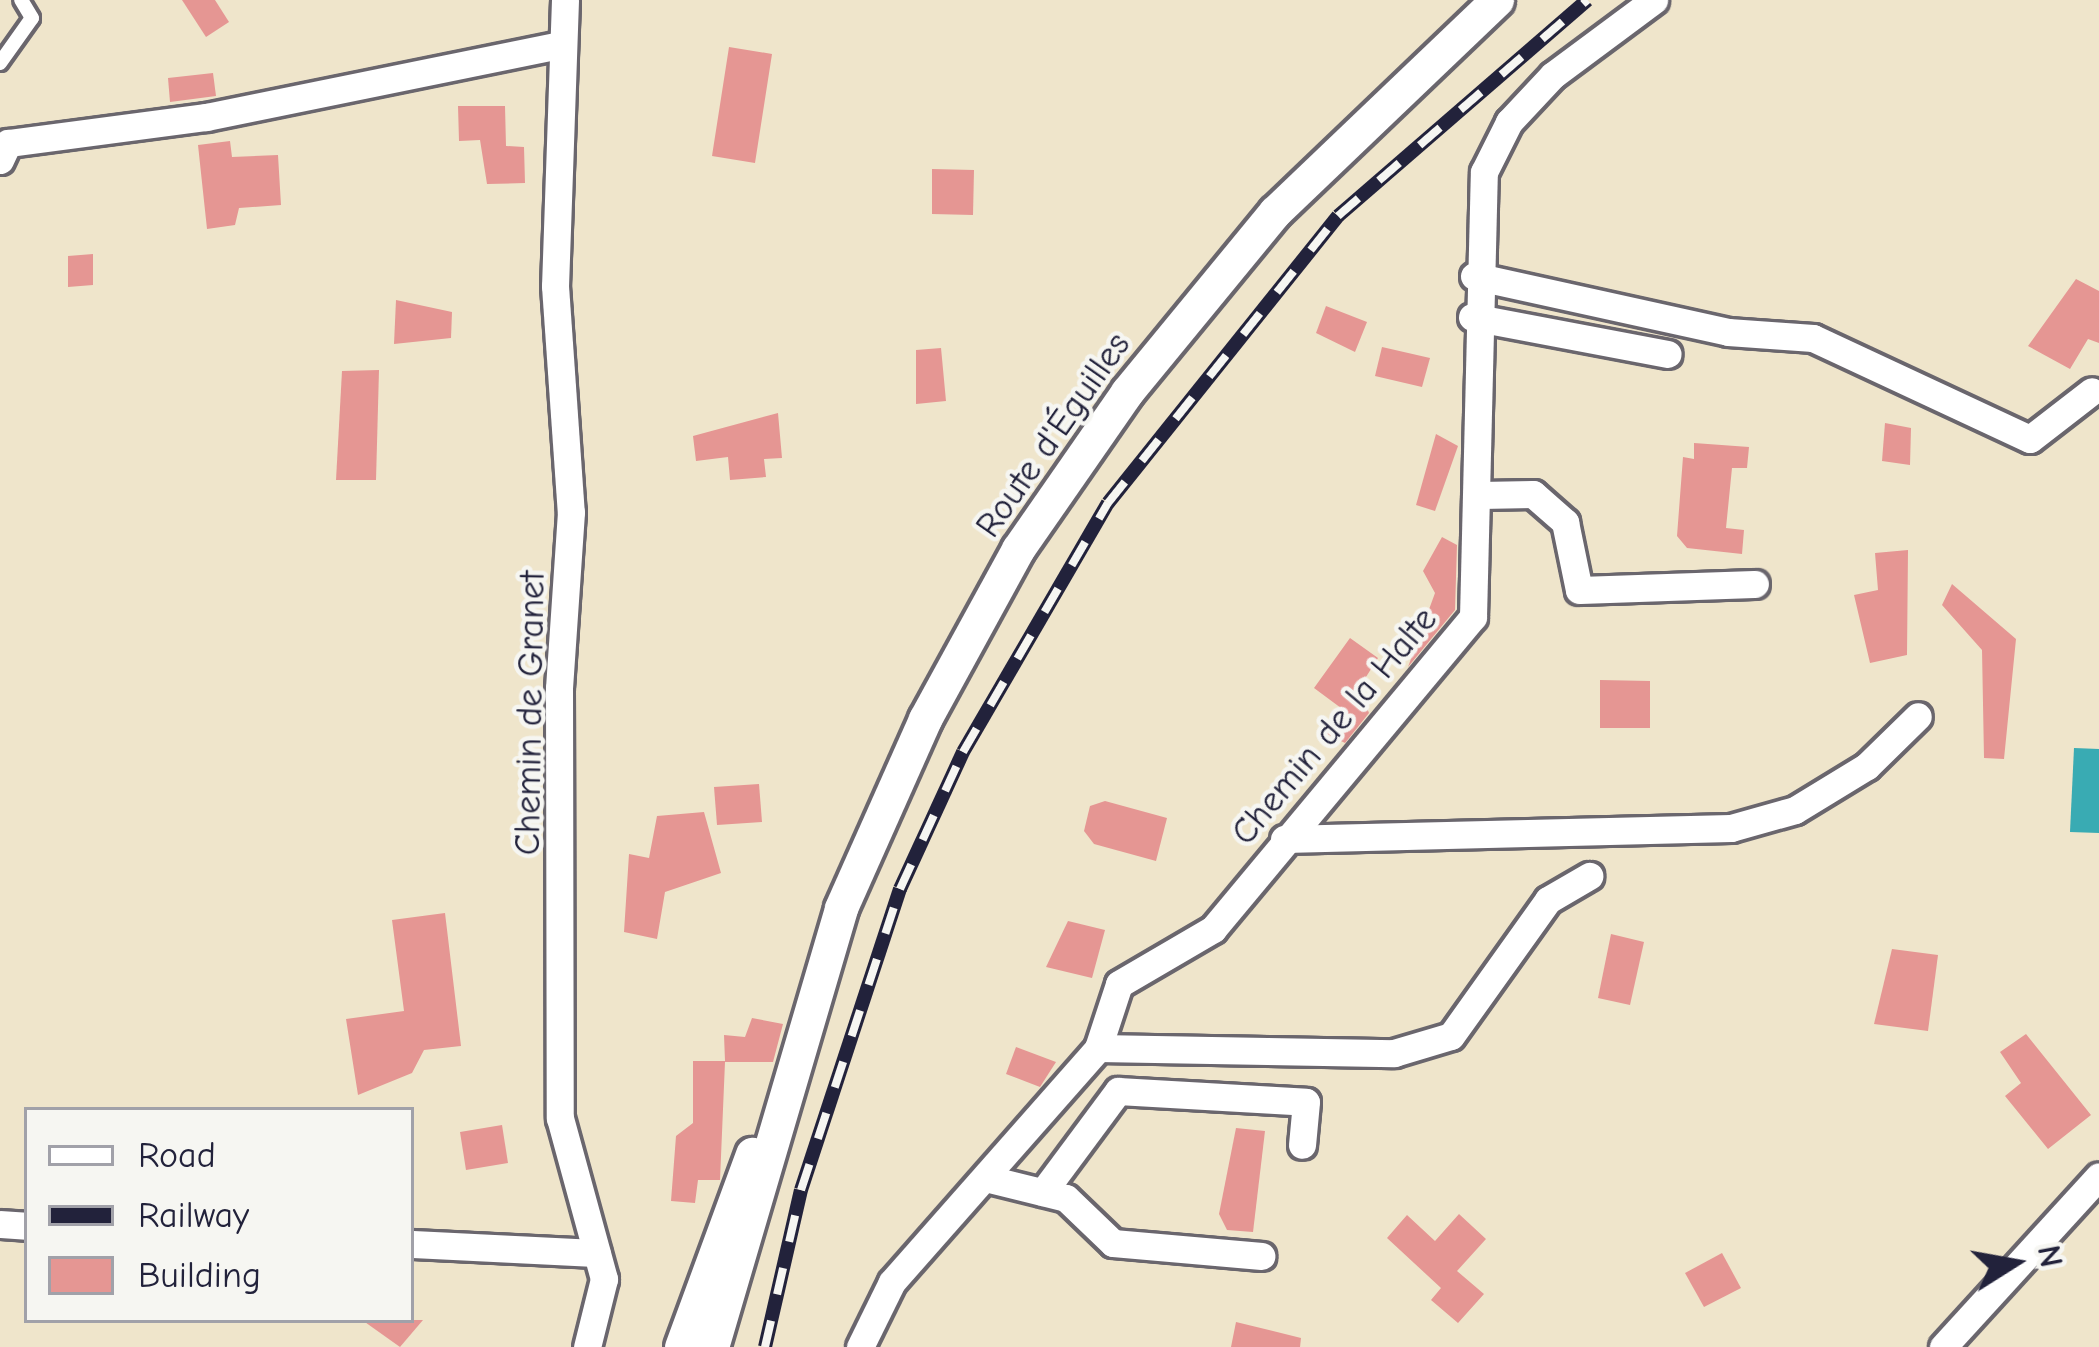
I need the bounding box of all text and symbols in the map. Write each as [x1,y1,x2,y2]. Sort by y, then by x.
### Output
street label: Route d'Éguilles [966,324,1140,546]
street label: Chemin de Granet [506,570,554,856]
street label: Chemin de la Halte [1222,598,1446,854]
legend [24,1107,414,1323]
text: Road [138,1135,216,1176]
text: Railway [138,1195,249,1236]
north arrow [1955,1203,2075,1323]
text: N [2030,1242,2071,1270]
text: Building [138,1255,261,1296]

